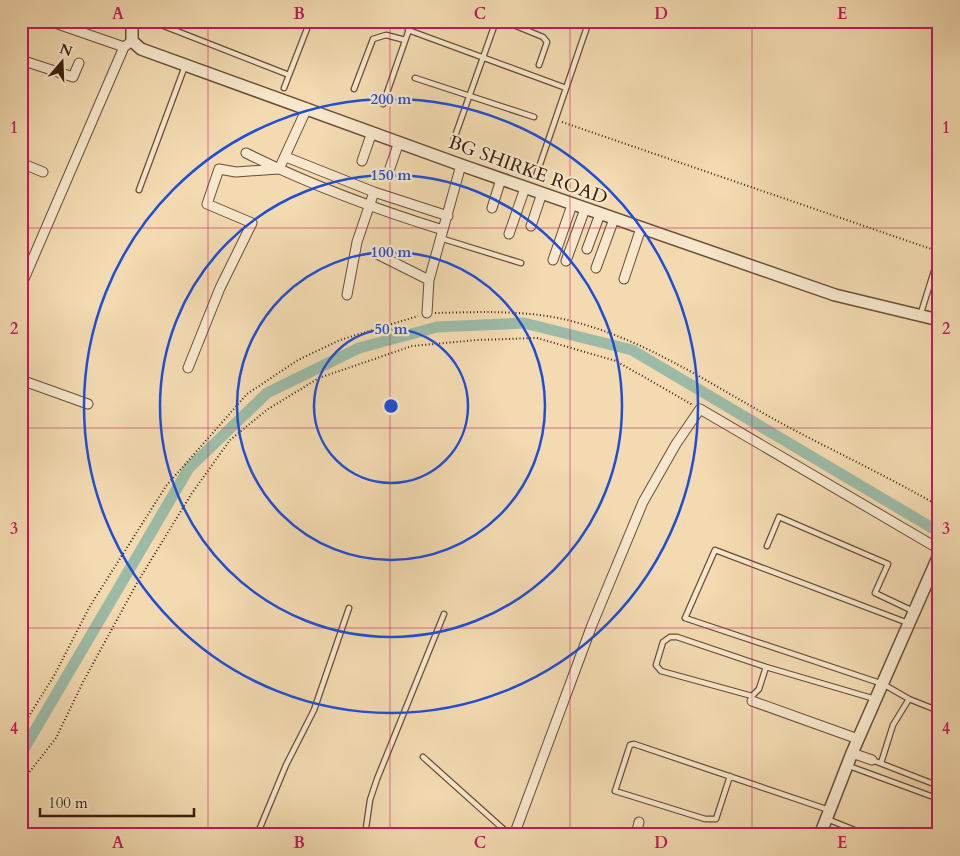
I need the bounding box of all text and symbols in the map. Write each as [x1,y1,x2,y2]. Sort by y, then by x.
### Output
text: A [112,3,124,25]
text: B [293,3,305,25]
text: C [474,3,486,25]
text: D [654,3,668,25]
text: E [837,3,847,25]
north arrow [38,38,88,88]
text: N [57,39,75,61]
text: 200 m [371,89,412,109]
text: 1 [10,117,18,139]
text: 1 [942,117,950,139]
street label: BG SHIRKE ROAD [445,129,611,211]
text: 150 m [371,165,412,185]
text: 100 m [371,242,412,262]
text: 2 [10,318,18,340]
text: 2 [942,318,950,340]
text: 50 m [374,319,408,339]
centre of rings [382,397,400,415]
text: 3 [10,518,18,540]
text: 3 [942,518,950,540]
text: 4 [10,718,18,740]
text: 4 [942,718,950,740]
scale bar [40,786,194,818]
text: 100 m [48,793,88,813]
text: A [112,832,124,854]
text: B [293,832,305,854]
text: C [474,832,486,854]
text: D [654,832,668,854]
text: E [837,832,847,854]

